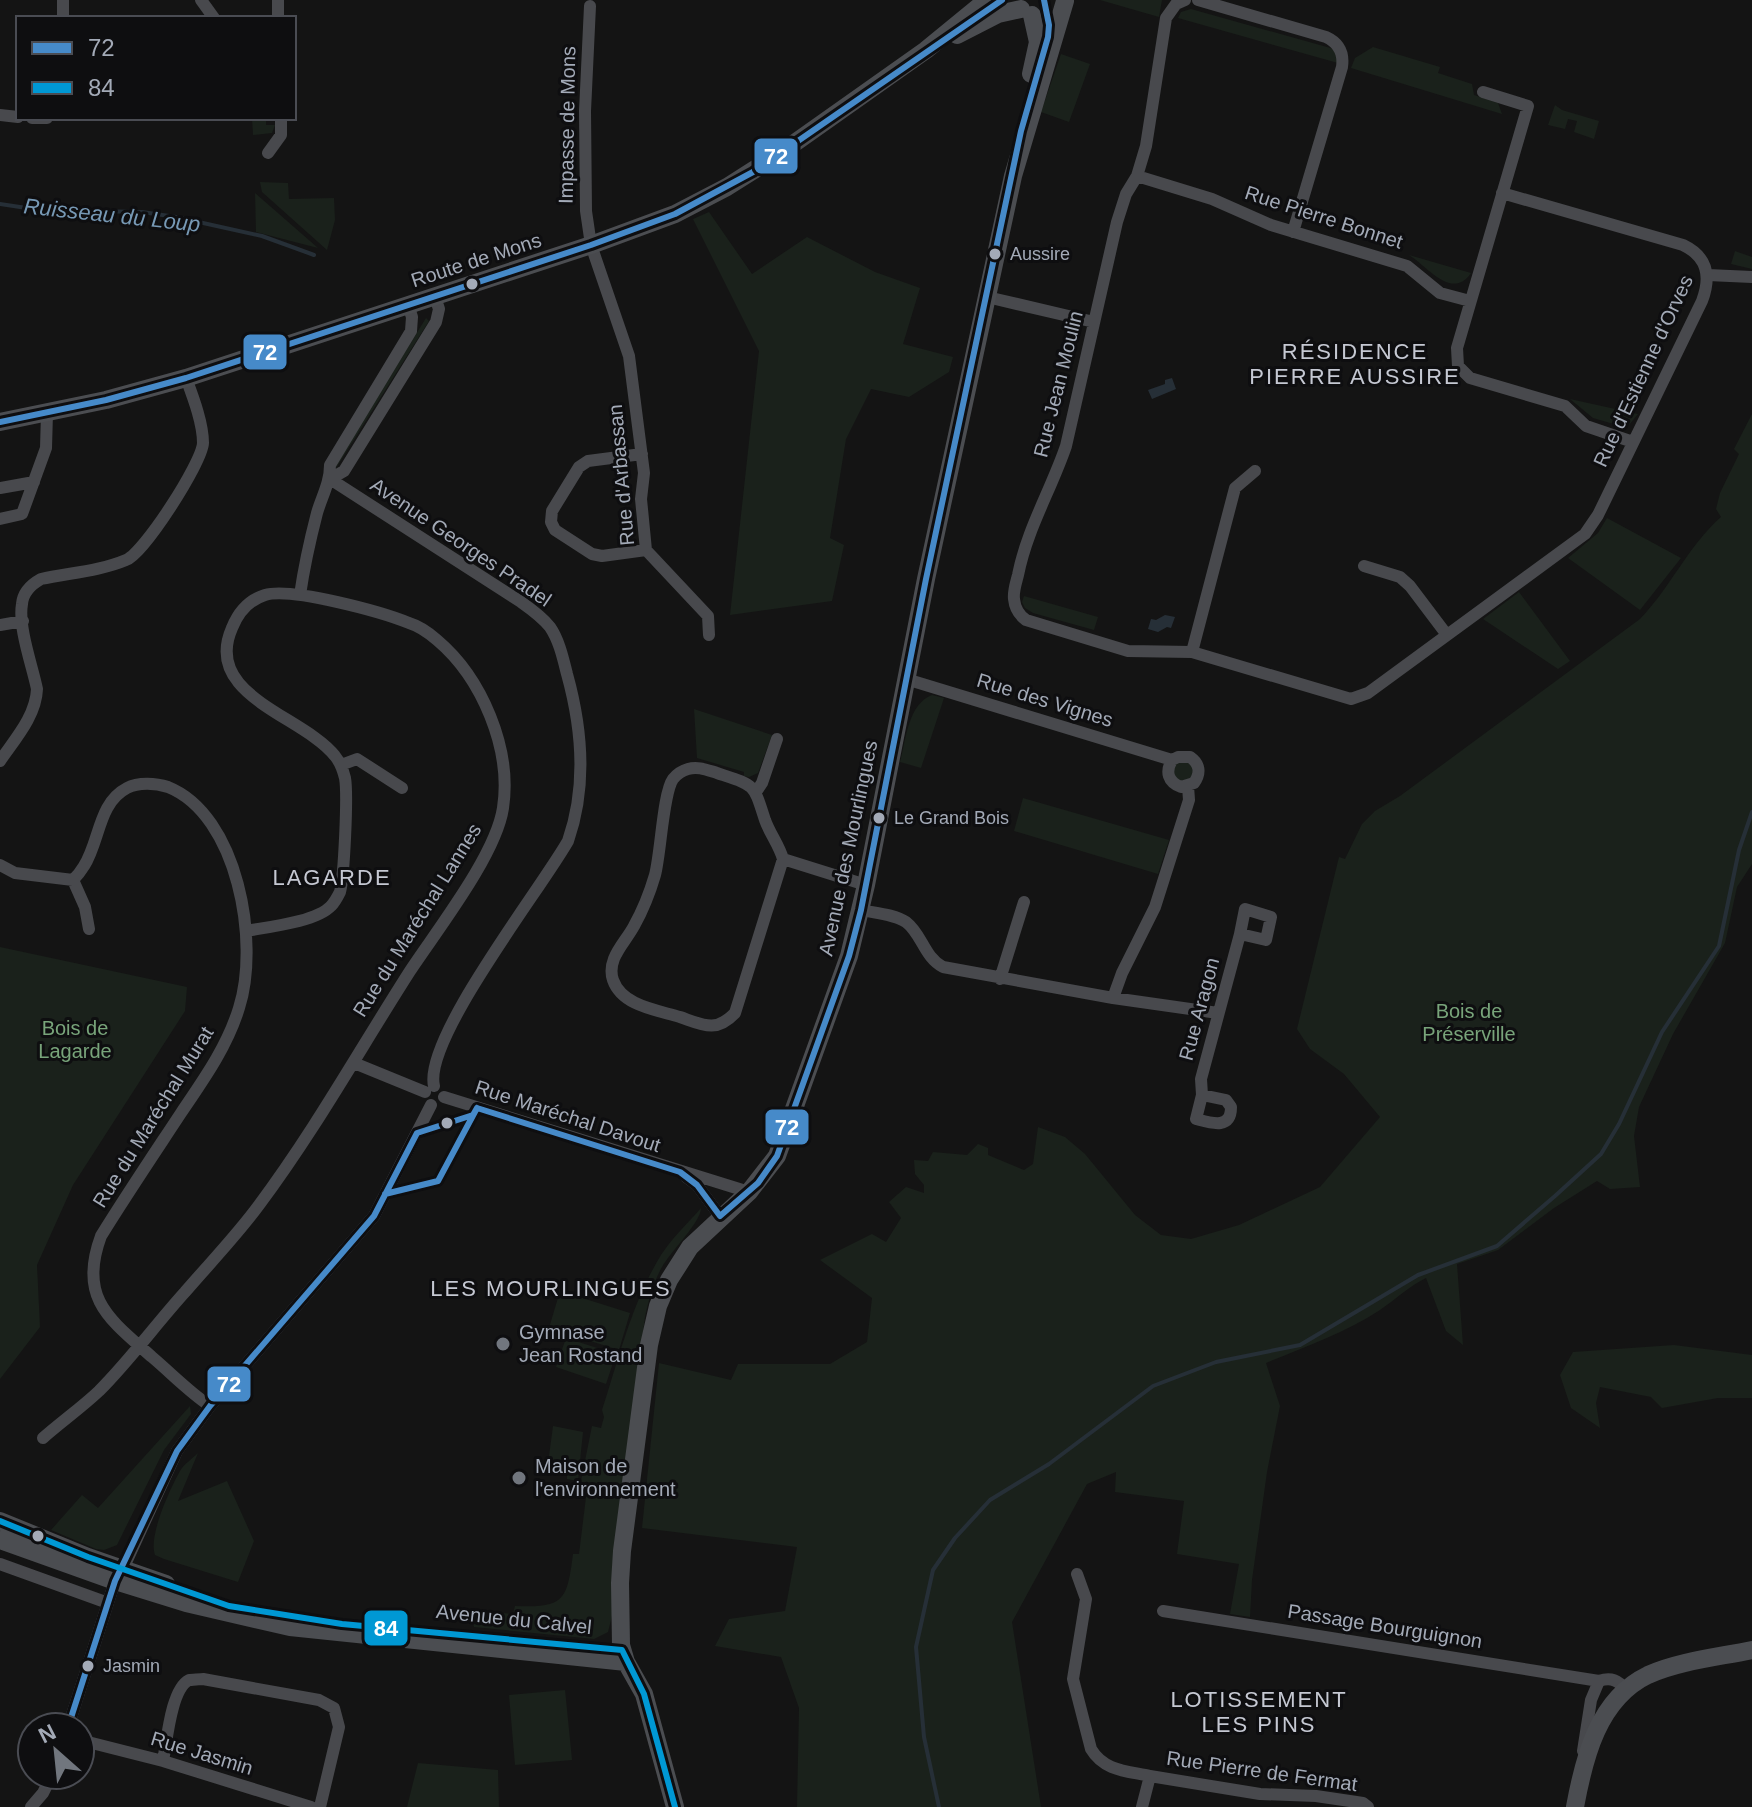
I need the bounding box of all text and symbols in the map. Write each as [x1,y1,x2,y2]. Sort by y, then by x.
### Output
legend [16,16,296,120]
text: 72 [88,34,115,61]
street label: Impasse de Mons [555,46,579,204]
text: 84 [88,74,115,101]
line badge: 72 [753,137,799,175]
text: 72 [764,144,788,169]
street label: Rue Pierre Bonnet [1242,181,1406,253]
water label: Ruisseau du Loup [22,193,202,237]
street label: Route de Mons [408,229,544,291]
place label: Aussire [1010,244,1070,264]
marker: Aussire [987,246,1003,262]
street label: Rue d'Estienne d'Orves [1589,272,1697,470]
unlabelled marker [464,276,480,292]
street label: Rue Jean Moulin [1029,309,1087,459]
line badge: 72 [242,333,288,371]
district label: RÉSIDENCE PIERRE AUSSIRE [1249,339,1461,389]
text: 72 [253,340,277,365]
street label: Rue d'Arbassan [604,403,638,547]
street label: Avenue Georges Pradel [367,473,555,611]
street label: Rue des Vignes [974,669,1116,731]
street label: Avenue des Mourlingues [814,738,882,958]
place label: Le Grand Bois [894,808,1009,828]
marker: Le Grand Bois [871,810,887,826]
street label: Rue du Maréchal Lannes [348,819,486,1021]
district label: LAGARDE [272,865,392,890]
street label: Rue Aragon [1175,955,1223,1063]
park label: Bois de Préserville [1422,1000,1516,1045]
park label: Bois de Lagarde [38,1017,112,1062]
street label: Rue du Maréchal Murat [88,1022,218,1211]
street label: Rue Maréchal Davout [473,1076,664,1156]
line badge: 72 [764,1108,810,1146]
unlabelled marker [439,1115,455,1131]
text: 72 [775,1115,799,1140]
district label: LES MOURLINGUES [430,1276,672,1301]
place label: Gymnase Jean Rostand [519,1321,642,1366]
marker: Gymnase Jean Rostand [494,1335,512,1353]
line badge: 72 [206,1365,252,1403]
text: 72 [217,1372,241,1397]
place label: Maison de l'environnement [535,1455,676,1500]
marker: Maison de l'environnement [510,1469,528,1487]
unlabelled marker [30,1528,46,1544]
street label: Avenue du Calvel [435,1600,593,1638]
street label: Passage Bourguignon [1286,1600,1484,1652]
line badge: 84 [363,1609,409,1647]
text: 84 [374,1616,399,1641]
place label: Jasmin [103,1656,160,1676]
marker: Jasmin [80,1658,96,1674]
district label: LOTISSEMENT LES PINS [1170,1687,1348,1737]
north arrow [16,1711,96,1791]
text: N [34,1719,60,1748]
street label: Rue Jasmin [148,1727,256,1779]
street label: Rue Pierre de Fermat [1165,1747,1359,1795]

